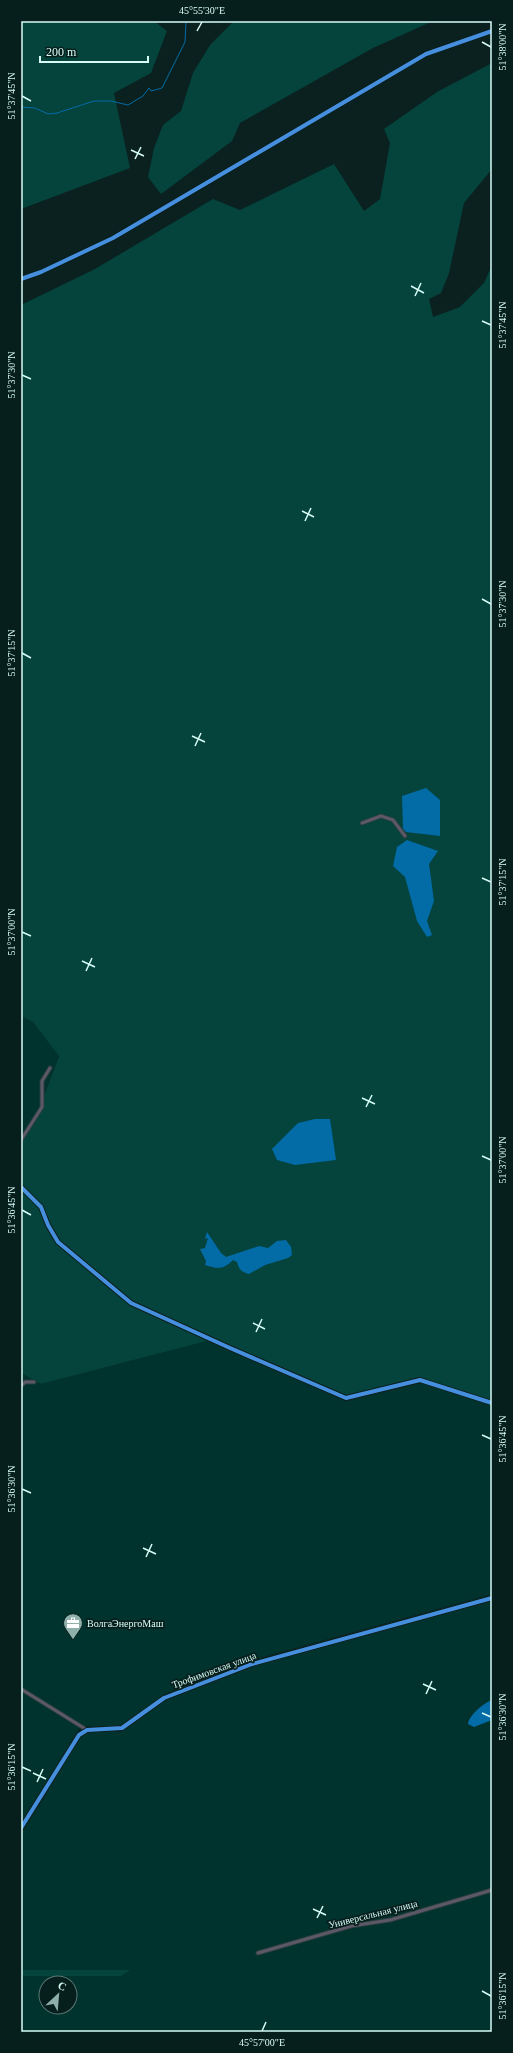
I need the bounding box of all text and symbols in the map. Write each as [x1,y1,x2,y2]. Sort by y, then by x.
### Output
text: 45°55'30"E [179,5,225,16]
text: 51°38'00"N [497,23,508,71]
scale bar [40,38,148,64]
text: 200 m [46,45,77,59]
text: 51°37'45"N [6,72,17,120]
text: 51°37'45"N [497,301,508,349]
text: 51°37'30"N [6,351,17,399]
text: 51°37'30"N [497,580,508,628]
text: 51°37'15"N [6,629,17,677]
text: 51°37'15"N [497,858,508,906]
text: 51°37'00"N [6,908,17,956]
text: 51°37'00"N [497,1136,508,1184]
text: 51°36'45"N [6,1186,17,1234]
text: 51°36'45"N [497,1415,508,1463]
text: 51°36'30"N [6,1465,17,1513]
office icon: ВолгаЭнергоМаш [62,1612,84,1640]
place label: ВолгаЭнергоМаш [87,1618,164,1629]
street label: Трофимовская улица [170,1649,258,1690]
text: 51°36'30"N [497,1693,508,1741]
text: 51°36'15"N [6,1743,17,1791]
street label: Универсальная улица [327,1897,419,1930]
text: 51°36'15"N [497,1972,508,2020]
north arrow [38,1975,78,2015]
text: С [56,1979,69,1993]
text: 45°57'00"E [239,2037,285,2048]

